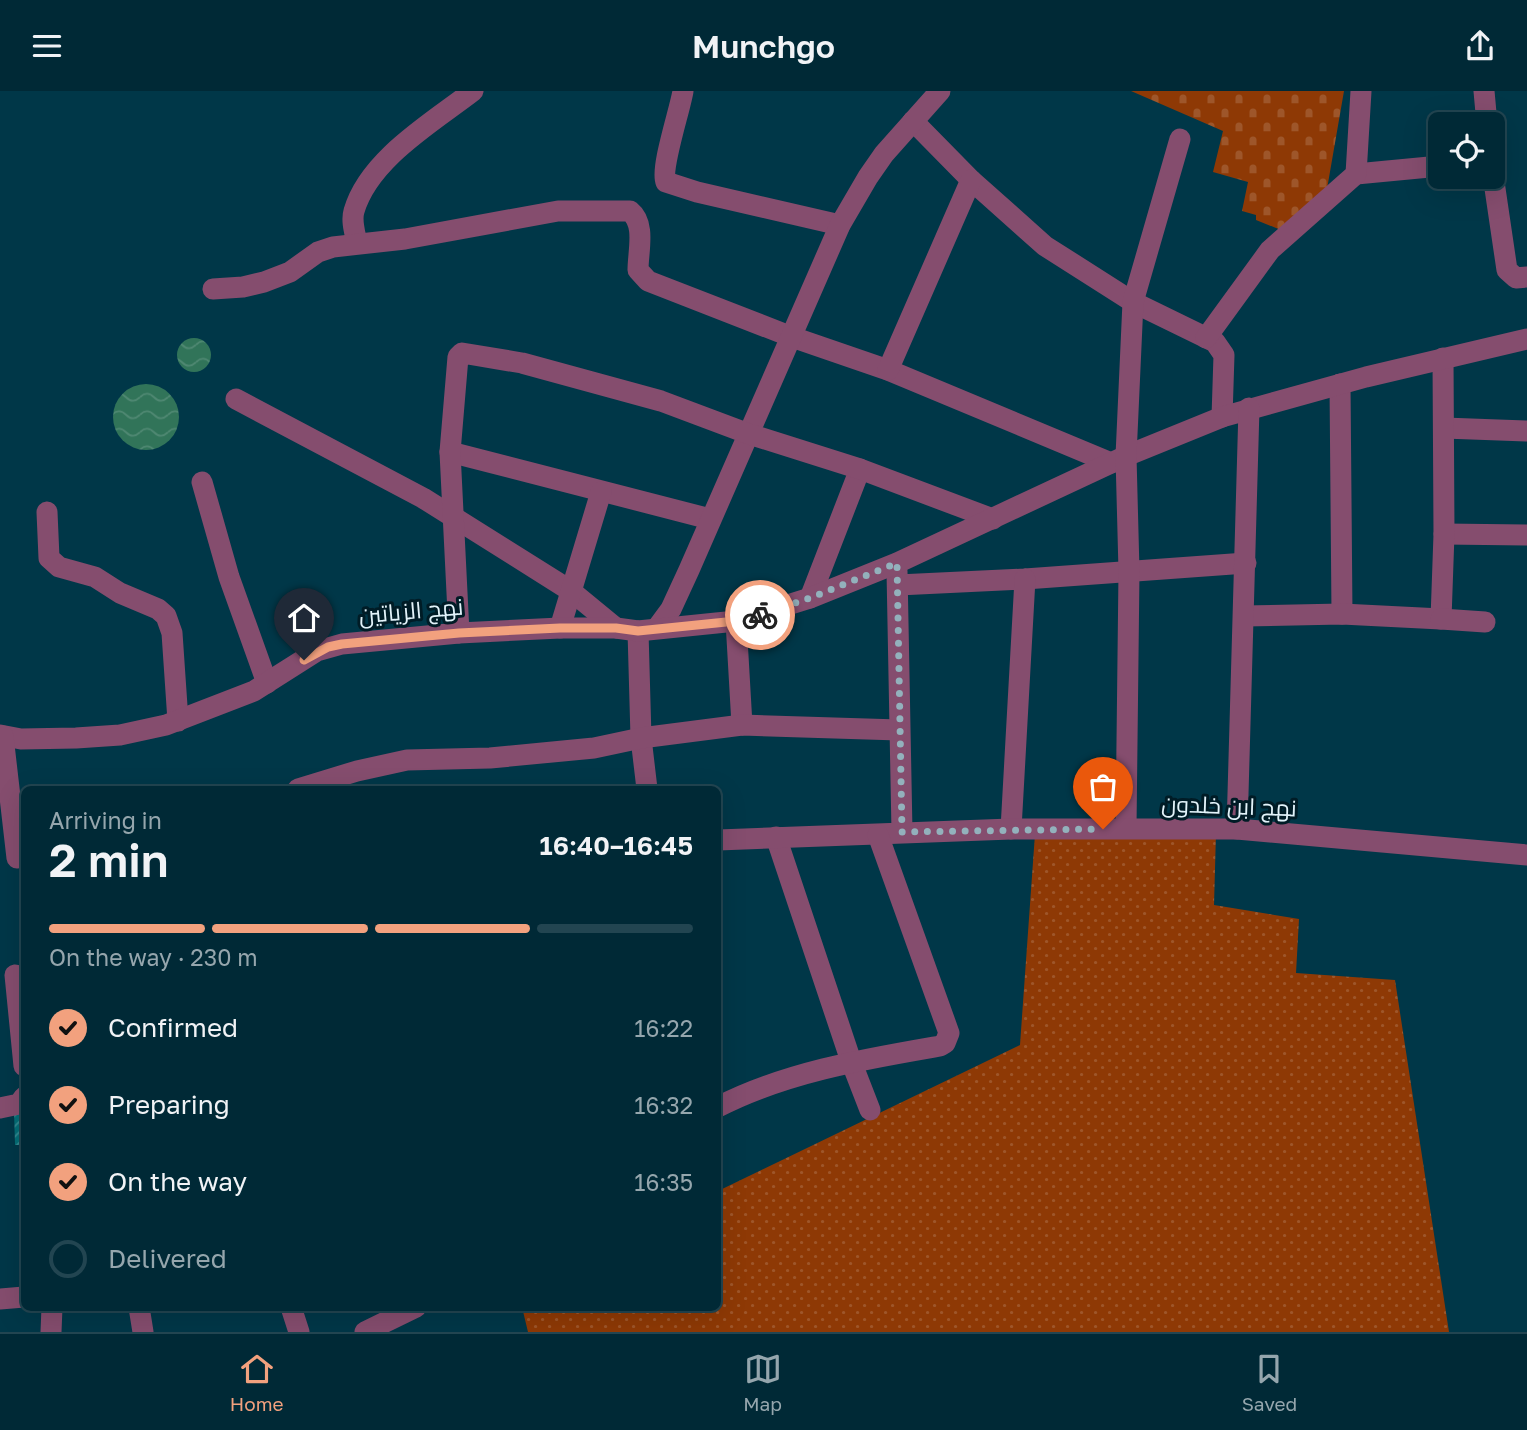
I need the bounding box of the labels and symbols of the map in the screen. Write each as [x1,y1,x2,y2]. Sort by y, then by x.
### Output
courier [725,580,795,650]
pin [274,588,334,660]
street label: نهج الزياتين [358,591,465,632]
pin [1073,757,1133,829]
street label: نهج ابن خلدون [1161,789,1297,824]

